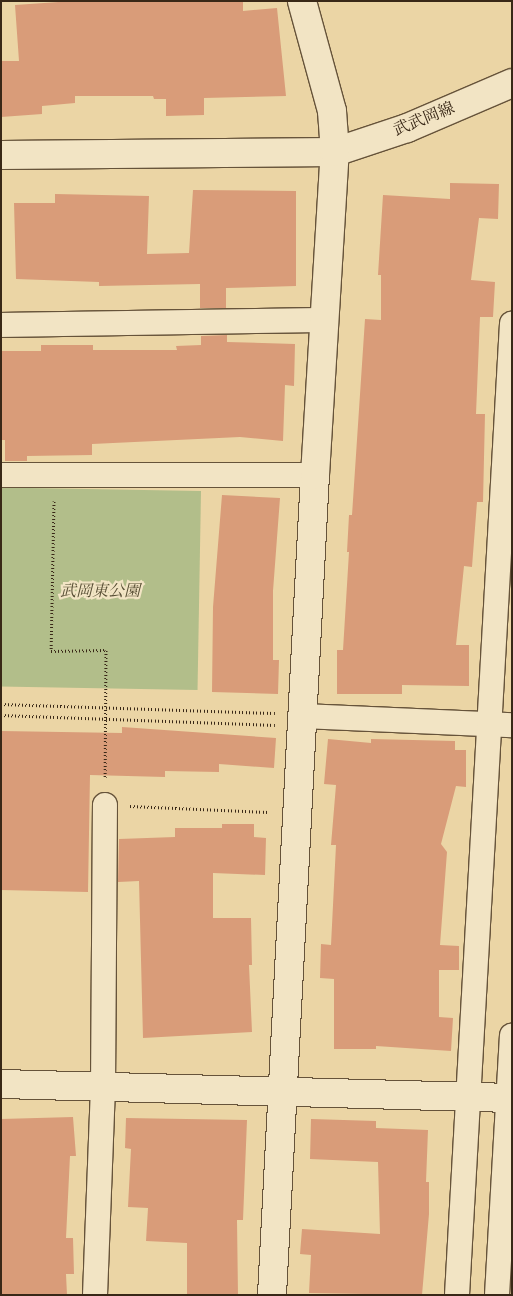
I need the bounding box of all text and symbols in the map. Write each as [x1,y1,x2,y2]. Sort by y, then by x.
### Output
street label: 武武岡線 [391,98,457,140]
park label: 武岡東公園 [60,581,140,601]

